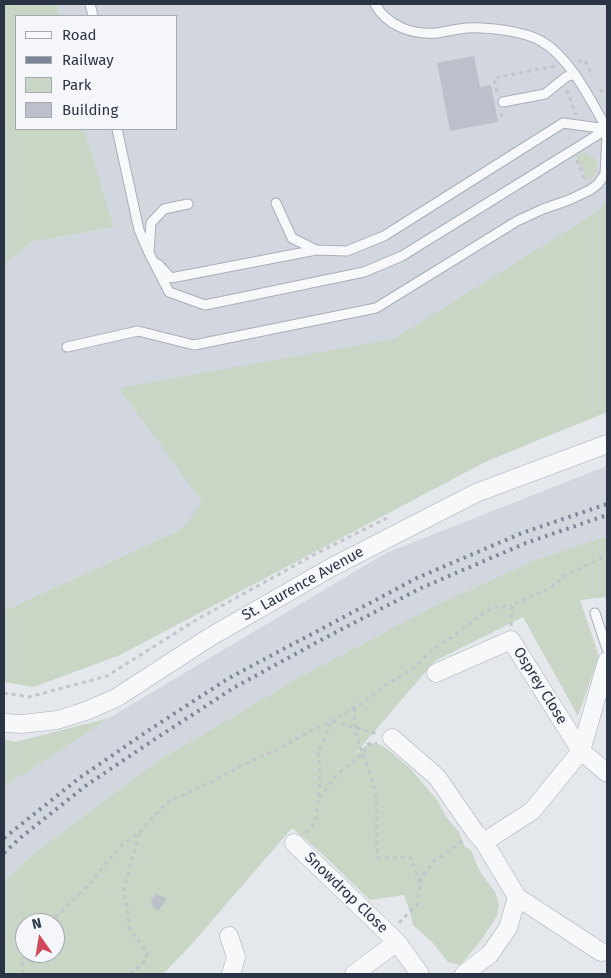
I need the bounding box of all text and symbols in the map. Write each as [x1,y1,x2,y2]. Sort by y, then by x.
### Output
legend [15,15,178,130]
text: Road [62,26,97,44]
text: Railway [62,51,114,69]
text: Park [62,76,92,94]
text: Building [62,101,118,119]
street label: St. Laurence Avenue [239,543,367,625]
street label: Osprey Close [509,644,571,728]
street label: Snowdrop Close [301,849,391,937]
north arrow [15,913,65,963]
text: N [30,915,43,933]

